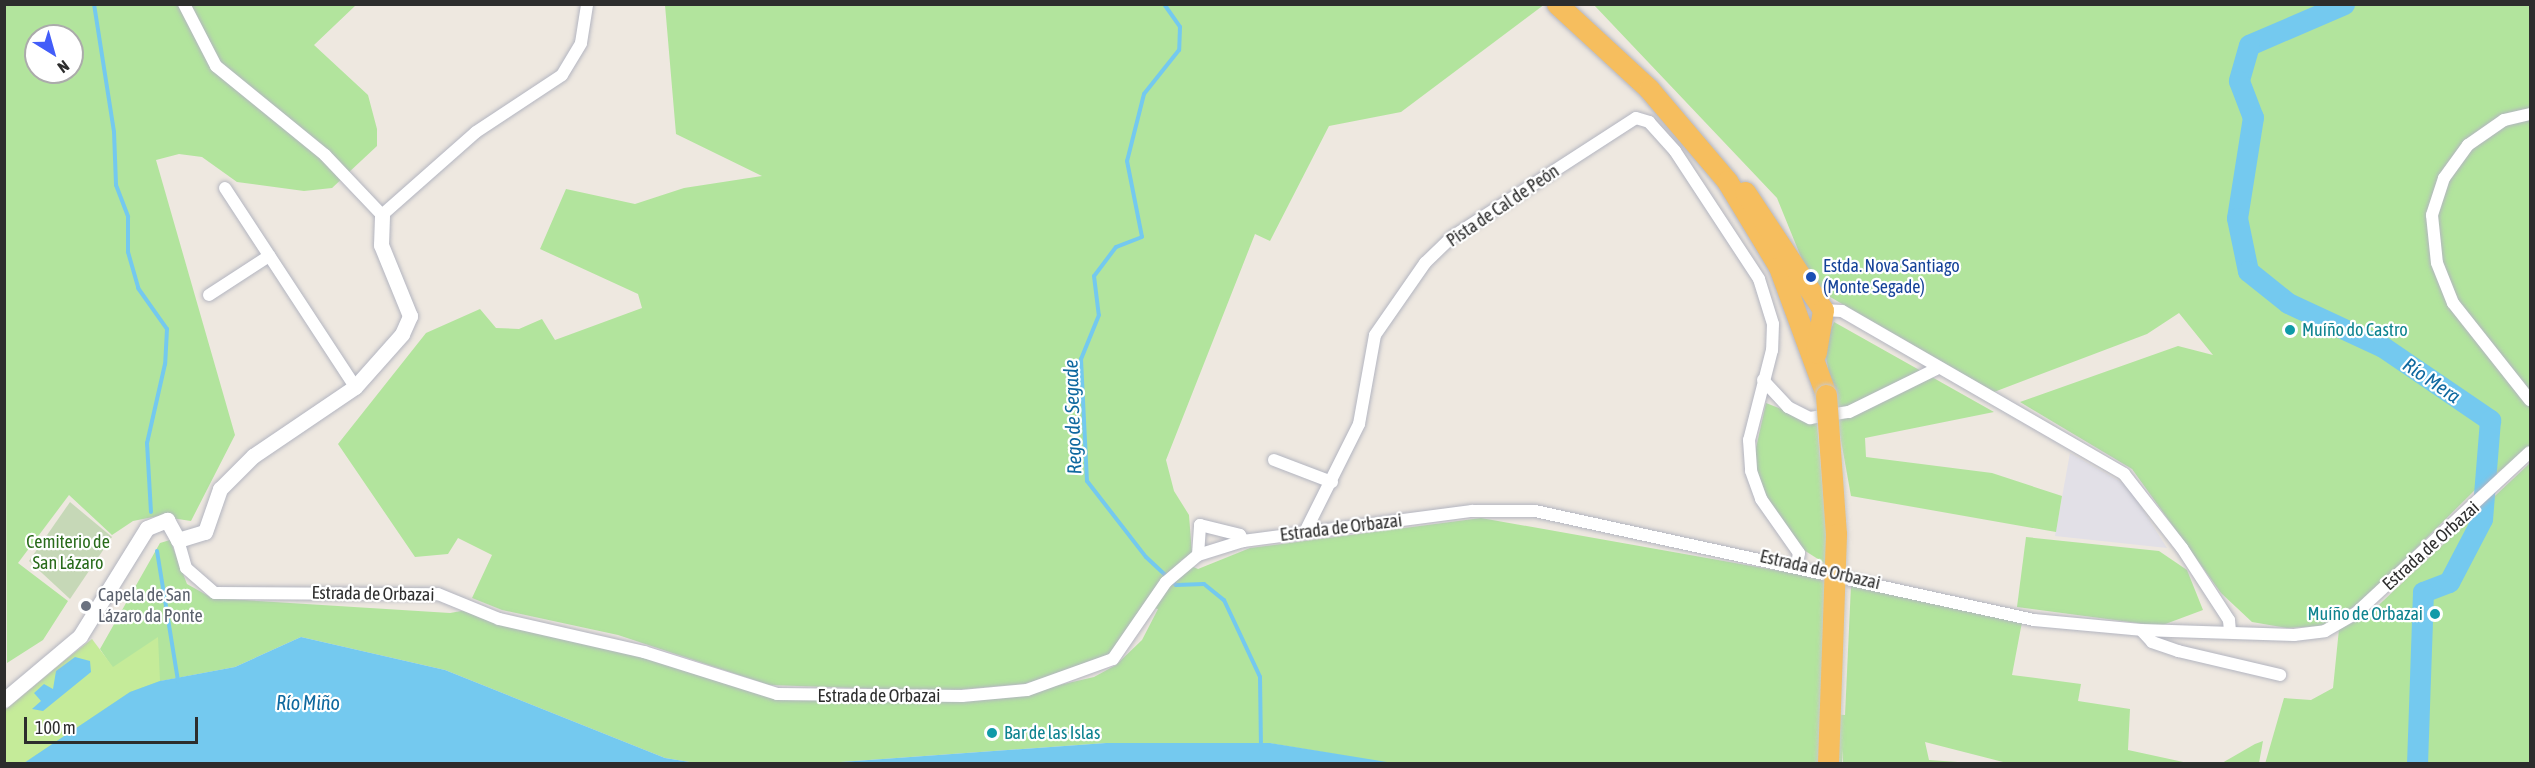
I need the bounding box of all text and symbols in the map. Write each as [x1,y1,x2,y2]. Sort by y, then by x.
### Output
north arrow [24,24,84,84]
text: N [54,57,73,77]
street label: Pista de Cal de Peón [1443,160,1563,252]
place label: Estda. Nova Santiago (Monte Segade) [1823,256,1960,298]
marker: Estda. Nova Santiago (Monte Segade) [1804,270,1818,284]
place label: Muíño do Castro [2302,319,2408,341]
marker: Muíño do Castro [2283,323,2297,337]
water label: Río Mera [2399,352,2465,408]
water label: Rego de Segade [1058,359,1086,475]
street label: Estrada de Orbazai [2378,497,2484,595]
street label: Estrada de Orbazai [1279,510,1403,546]
park label: Cemiterio de San Lázaro [26,532,110,574]
street label: Estrada de Orbazai [1758,546,1882,594]
street label: Estrada de Orbazai [311,582,435,606]
place label: Capela de San Lázaro da Ponte [98,585,203,628]
marker: Capela de San Lázaro da Ponte [79,599,93,613]
place label: Muíño de Orbazai [2308,603,2423,625]
marker: Muíño de Orbazai [2428,607,2442,621]
street label: Estrada de Orbazai [818,685,940,707]
water label: Río Miño [276,690,340,714]
scale bar [27,705,201,743]
text: 100 m [35,717,76,738]
place label: Bar de las Islas [1004,722,1100,744]
marker: Bar de las Islas [985,726,999,740]

